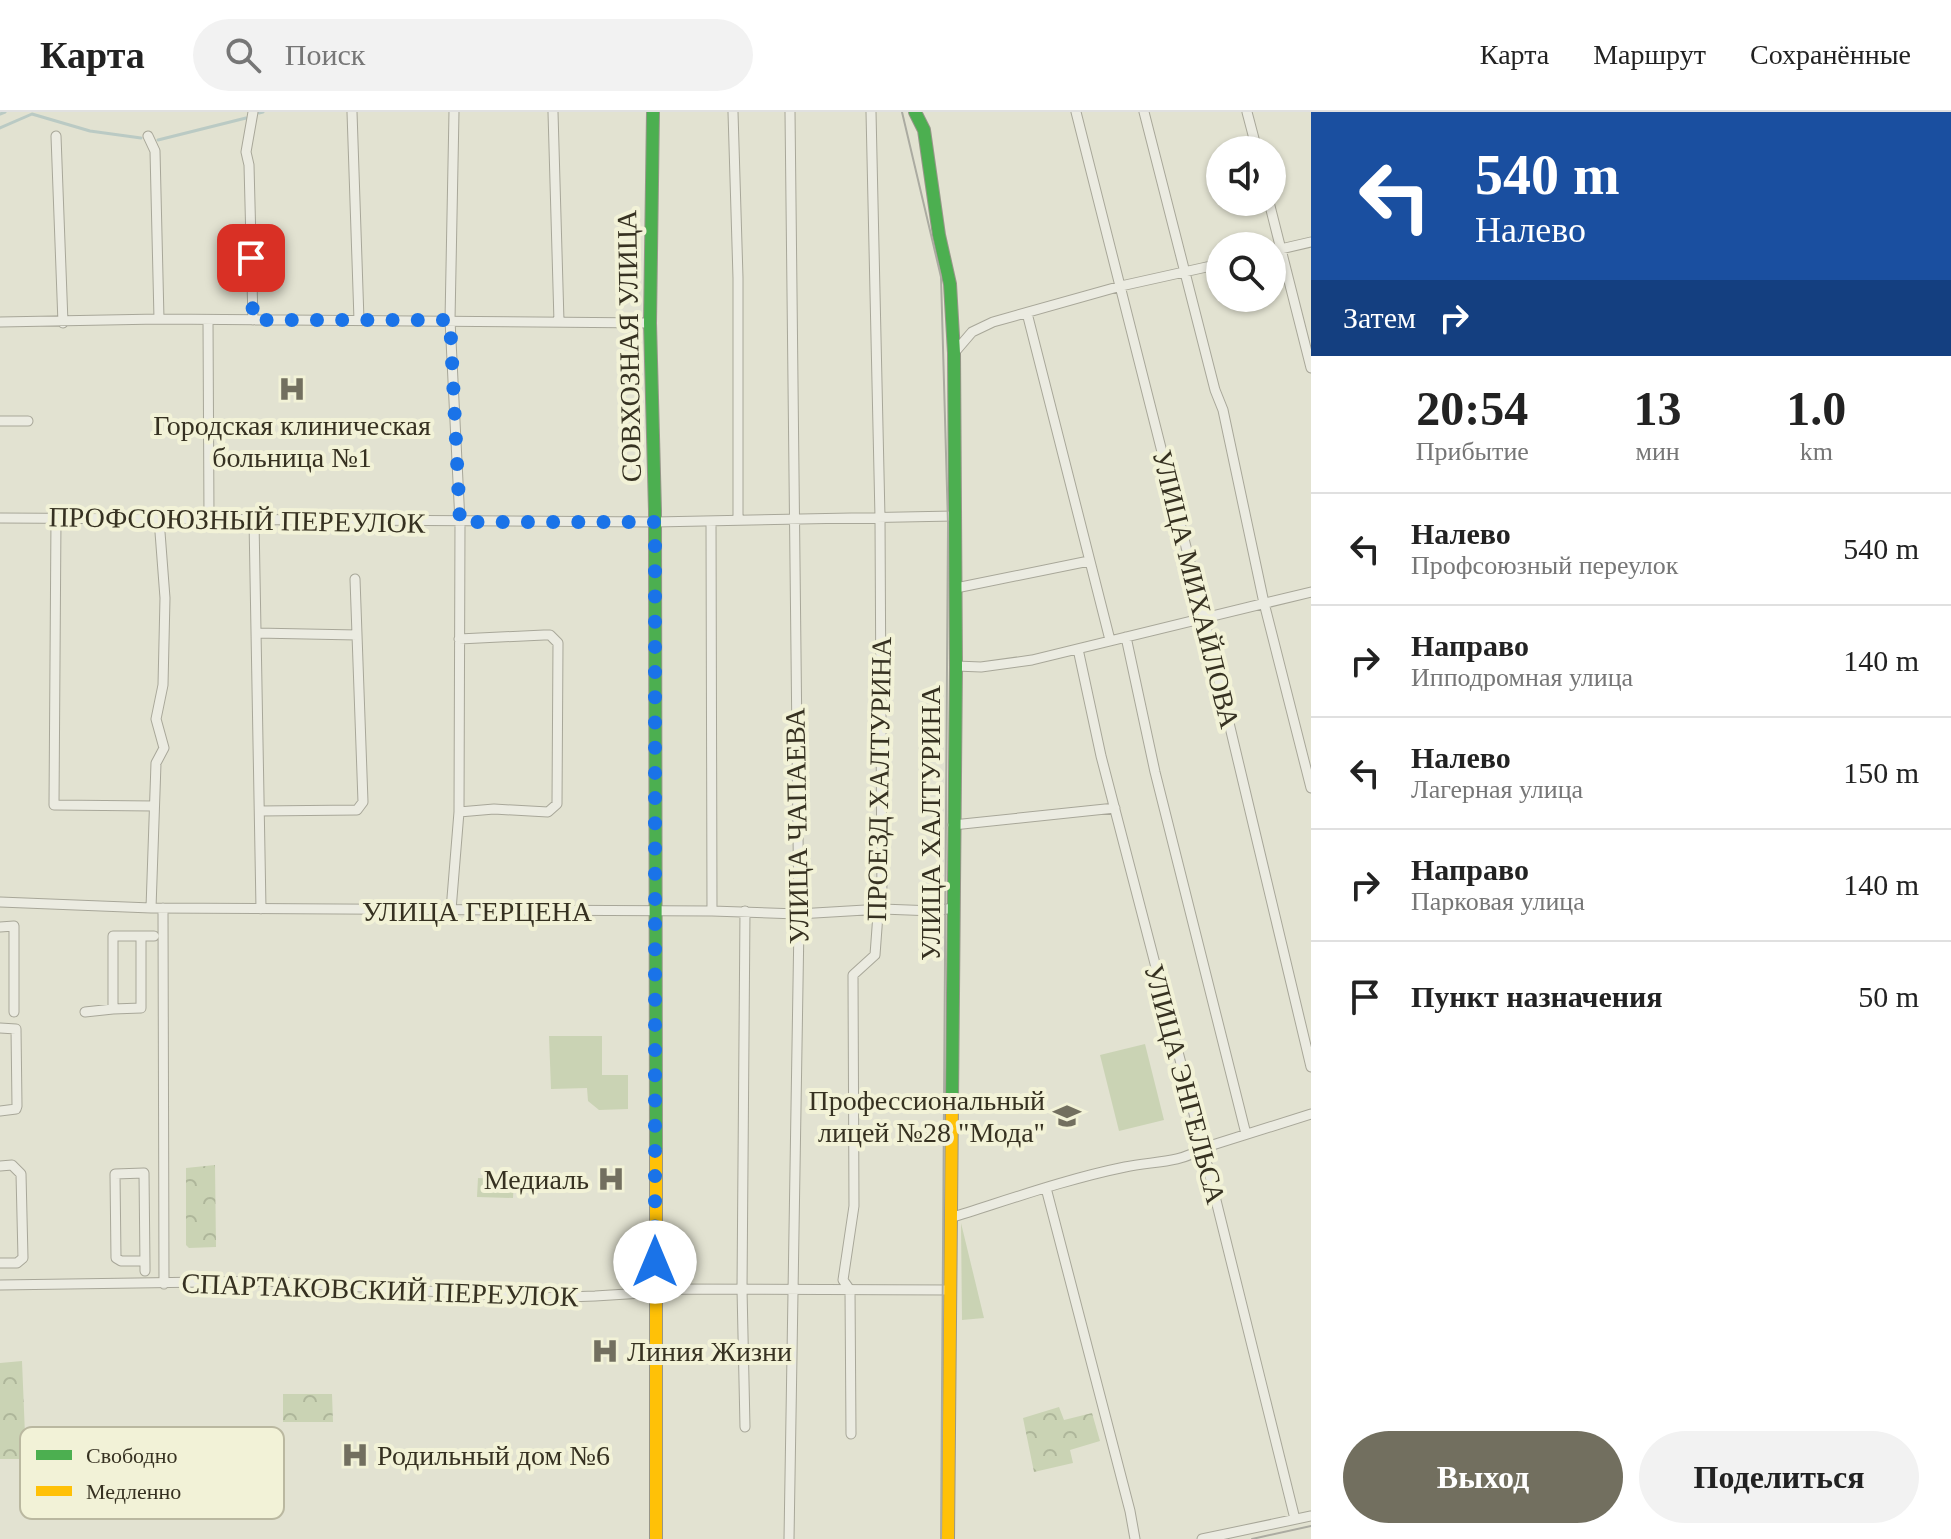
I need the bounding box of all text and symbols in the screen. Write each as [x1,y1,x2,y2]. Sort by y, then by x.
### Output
search box [193,19,753,91]
icon: search [221,33,265,77]
text: Карта [40,34,145,76]
text: Поиск [285,38,365,71]
text: Карта [1480,39,1549,70]
text: Маршрут [1593,39,1706,70]
text: Сохранённые [1750,39,1911,70]
map controls [1206,136,1286,312]
button: sound [1206,136,1286,216]
icon: left [1343,144,1447,248]
text: 540 m [1475,144,1620,206]
street label: СОВХОЗНАЯ УЛИЦА [611,209,647,482]
text: Налево [1475,210,1586,250]
pin [217,224,285,292]
button: search [1206,232,1286,312]
icon: arrive [229,236,273,280]
icon: right [1432,296,1476,340]
text: Затем [1343,301,1416,334]
hospital icon: Городская клиническая больница №1 [277,374,307,404]
text: 20:54 [1416,382,1528,435]
text: 13 [1634,382,1682,435]
text: 1.0 [1786,382,1846,435]
place label: Городская клиническая больница №1 [153,410,431,473]
text: Прибытие [1416,437,1529,466]
text: мин [1635,437,1680,466]
text: km [1800,437,1833,466]
street label: УЛИЦА МИХАЙЛОВА [1146,447,1246,732]
street label: ПРОФСОЮЗНЫЙ ПЕРЕУЛОК [48,501,426,539]
text: Налево [1411,517,1511,550]
icon: left [1343,527,1387,571]
text: 540 m [1843,532,1919,565]
text: Профсоюзный переулок [1411,551,1678,580]
text: Направо [1411,629,1529,662]
street label: ПРОЕЗД ХАЛТУРИНА [861,636,897,922]
icon: right [1343,639,1387,683]
text: 140 m [1843,644,1919,677]
text: Ипподромная улица [1411,663,1633,692]
street label: УЛИЦА ХАЛТУРИНА [915,684,946,961]
street label: УЛИЦА ЧАПАЕВА [779,707,815,944]
text: Налево [1411,741,1511,774]
icon: left [1343,751,1387,795]
text: 150 m [1843,756,1919,789]
text: Лагерная улица [1411,775,1583,804]
text: Направо [1411,853,1529,886]
icon: right [1343,863,1387,907]
text: 140 m [1843,868,1919,901]
text: Парковая улица [1411,887,1585,916]
street label: УЛИЦА ГЕРЦЕНА [362,896,593,927]
street label: УЛИЦА ЭНГЕЛЬСА [1138,961,1232,1208]
icon: arrive [1343,975,1387,1019]
text: Пункт назначения [1411,980,1663,1013]
text: 50 m [1858,980,1919,1013]
place label: Профессиональный лицей №28 "Мода" [808,1085,1045,1148]
school or university icon: Профессиональный лицей №28 "Мода" [1052,1101,1082,1131]
place label: Медиаль [484,1164,589,1195]
hospital icon: Медиаль [596,1164,626,1194]
position arrow [613,1220,697,1304]
street label: СПАРТАКОВСКИЙ ПЕРЕУЛОК [181,1268,579,1312]
hospital icon: Линия Жизни [590,1336,620,1366]
place label: Линия Жизни [627,1336,792,1367]
legend [20,1427,284,1519]
button: Выход [1343,1431,1623,1523]
button: Поделиться [1639,1431,1919,1523]
hospital icon: Родильный дом №6 [340,1440,370,1470]
place label: Родильный дом №6 [377,1440,610,1471]
text: Свободно [86,1443,177,1468]
text: Медленно [86,1479,181,1504]

